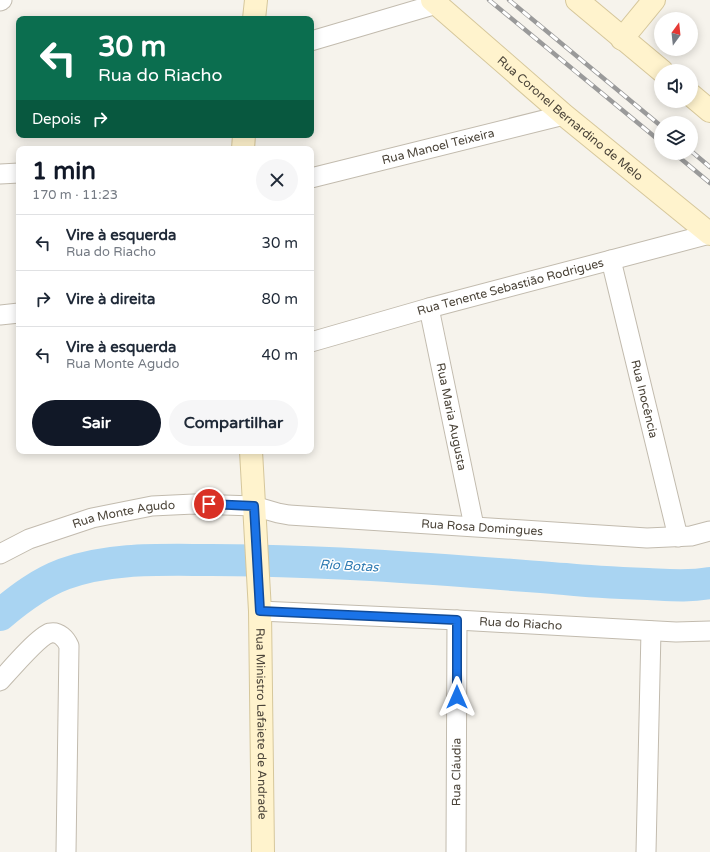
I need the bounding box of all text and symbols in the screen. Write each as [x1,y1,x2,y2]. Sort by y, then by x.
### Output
north arrow [654,12,698,56]
map controls [654,12,698,160]
text: 30 m [98,30,166,64]
icon: left [32,32,84,84]
street label: Rua Coronel Bernardino de Melo [495,53,646,183]
text: Rua do Riacho [98,64,222,86]
button: sound [654,64,698,108]
icon: right [89,108,111,130]
text: Depois [32,110,81,128]
button: layers [654,116,698,160]
street label: Rua Manoel Teixeira [380,126,496,167]
text: 1 min [32,157,96,186]
button: close [256,159,298,201]
text: 170 m · 11:23 [32,187,118,203]
text: Vire à esquerda [66,226,176,244]
icon: left [32,232,54,254]
text: 30 m [261,234,298,252]
text: Rua do Riacho [66,244,156,260]
street label: Rua Tenente Sebastião Rodrigues [416,255,605,318]
icon: right [32,288,54,310]
text: Vire à direita [66,290,155,308]
text: 80 m [261,290,298,308]
text: Vire à esquerda [66,338,176,356]
icon: left [32,344,54,366]
text: 40 m [261,346,298,364]
text: Rua Monte Agudo [66,356,179,372]
street label: Rua Inocência [628,358,661,440]
street label: Rua Maria Augusta [434,362,469,472]
button: Sair [32,400,161,446]
button: Compartilhar [169,400,298,446]
pin [192,487,226,521]
icon: arrive [198,493,220,515]
street label: Rua Monte Agudo [70,498,175,531]
street label: Rua Rosa Domingues [421,517,544,538]
water label: Rio Botas [319,556,380,576]
street label: Rua do Riacho [479,614,563,633]
street label: Rua Ministro Lafaiete de Andrade [253,628,270,820]
position arrow [436,676,478,718]
street label: Rua Cláudia [449,738,463,806]

